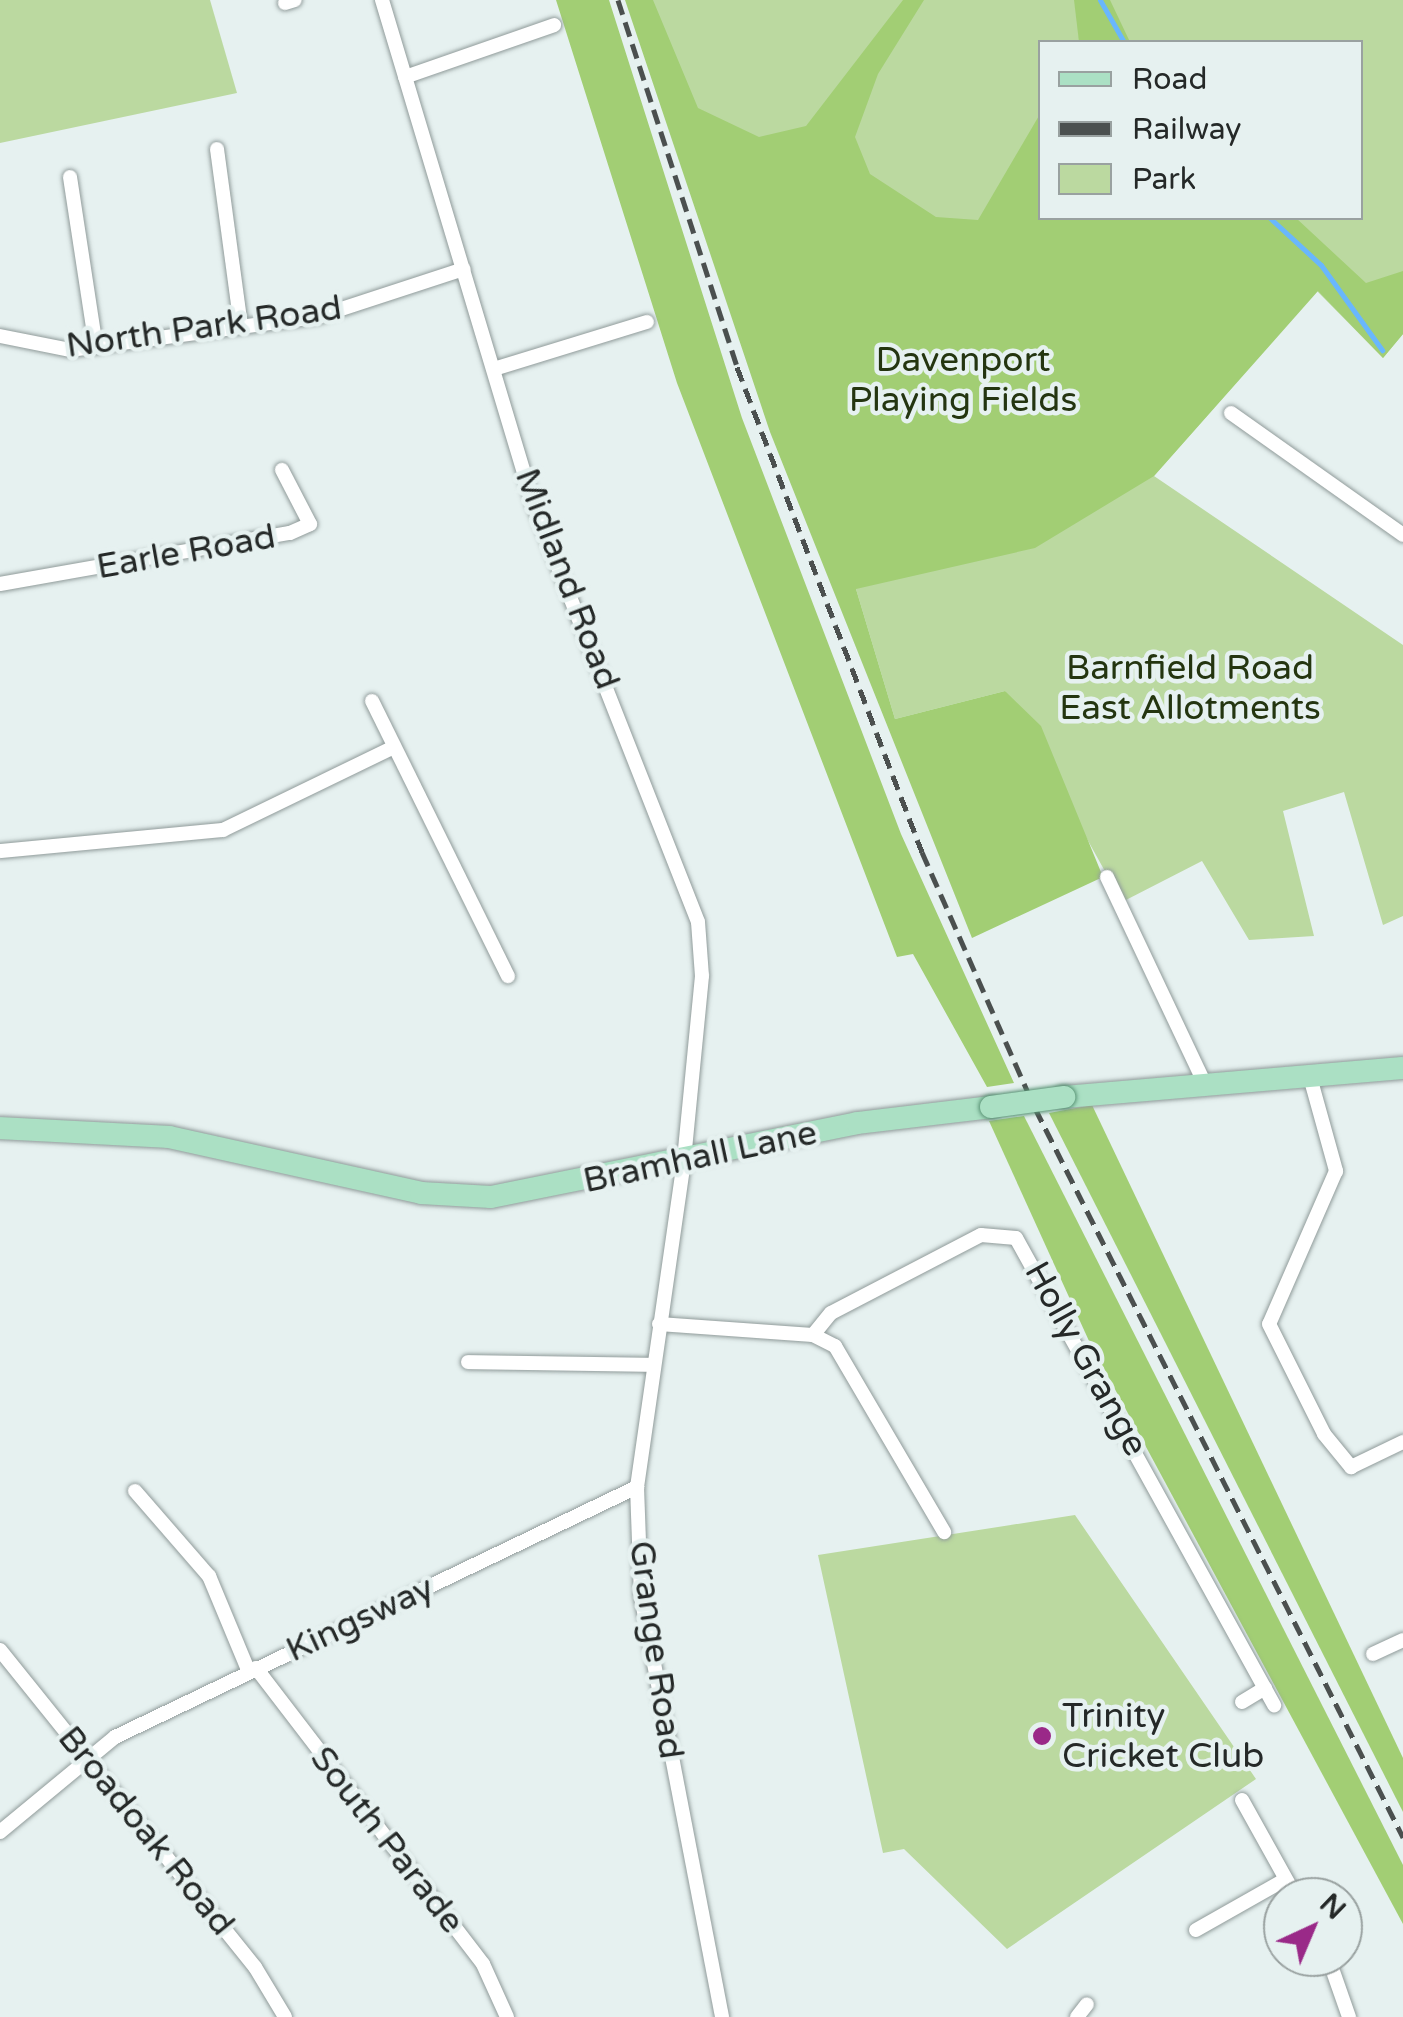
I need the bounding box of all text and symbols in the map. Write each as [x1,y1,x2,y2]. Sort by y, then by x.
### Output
legend [1038,40,1363,220]
text: Road [1132,61,1207,98]
text: Railway [1132,111,1241,148]
text: Park [1132,161,1196,198]
street label: North Park Road [63,287,345,367]
park label: Davenport Playing Fields [849,339,1077,421]
street label: Midland Road [506,463,628,695]
street label: Earle Road [93,516,279,588]
park label: Barnfield Road East Allotments [1059,647,1321,729]
street label: Bramhall Lane [579,1112,821,1202]
street label: Holly Grange [1015,1255,1157,1463]
street label: Grange Road [620,1538,692,1762]
street label: Kingsway [280,1567,440,1671]
place label: Trinity Cricket Club [1062,1695,1264,1777]
street label: Broadoak Road [49,1718,243,1944]
marker: Trinity Cricket Club [1031,1725,1053,1747]
street label: South Parade [301,1738,473,1942]
north arrow [1263,1877,1363,1977]
text: N [1313,1887,1352,1927]

